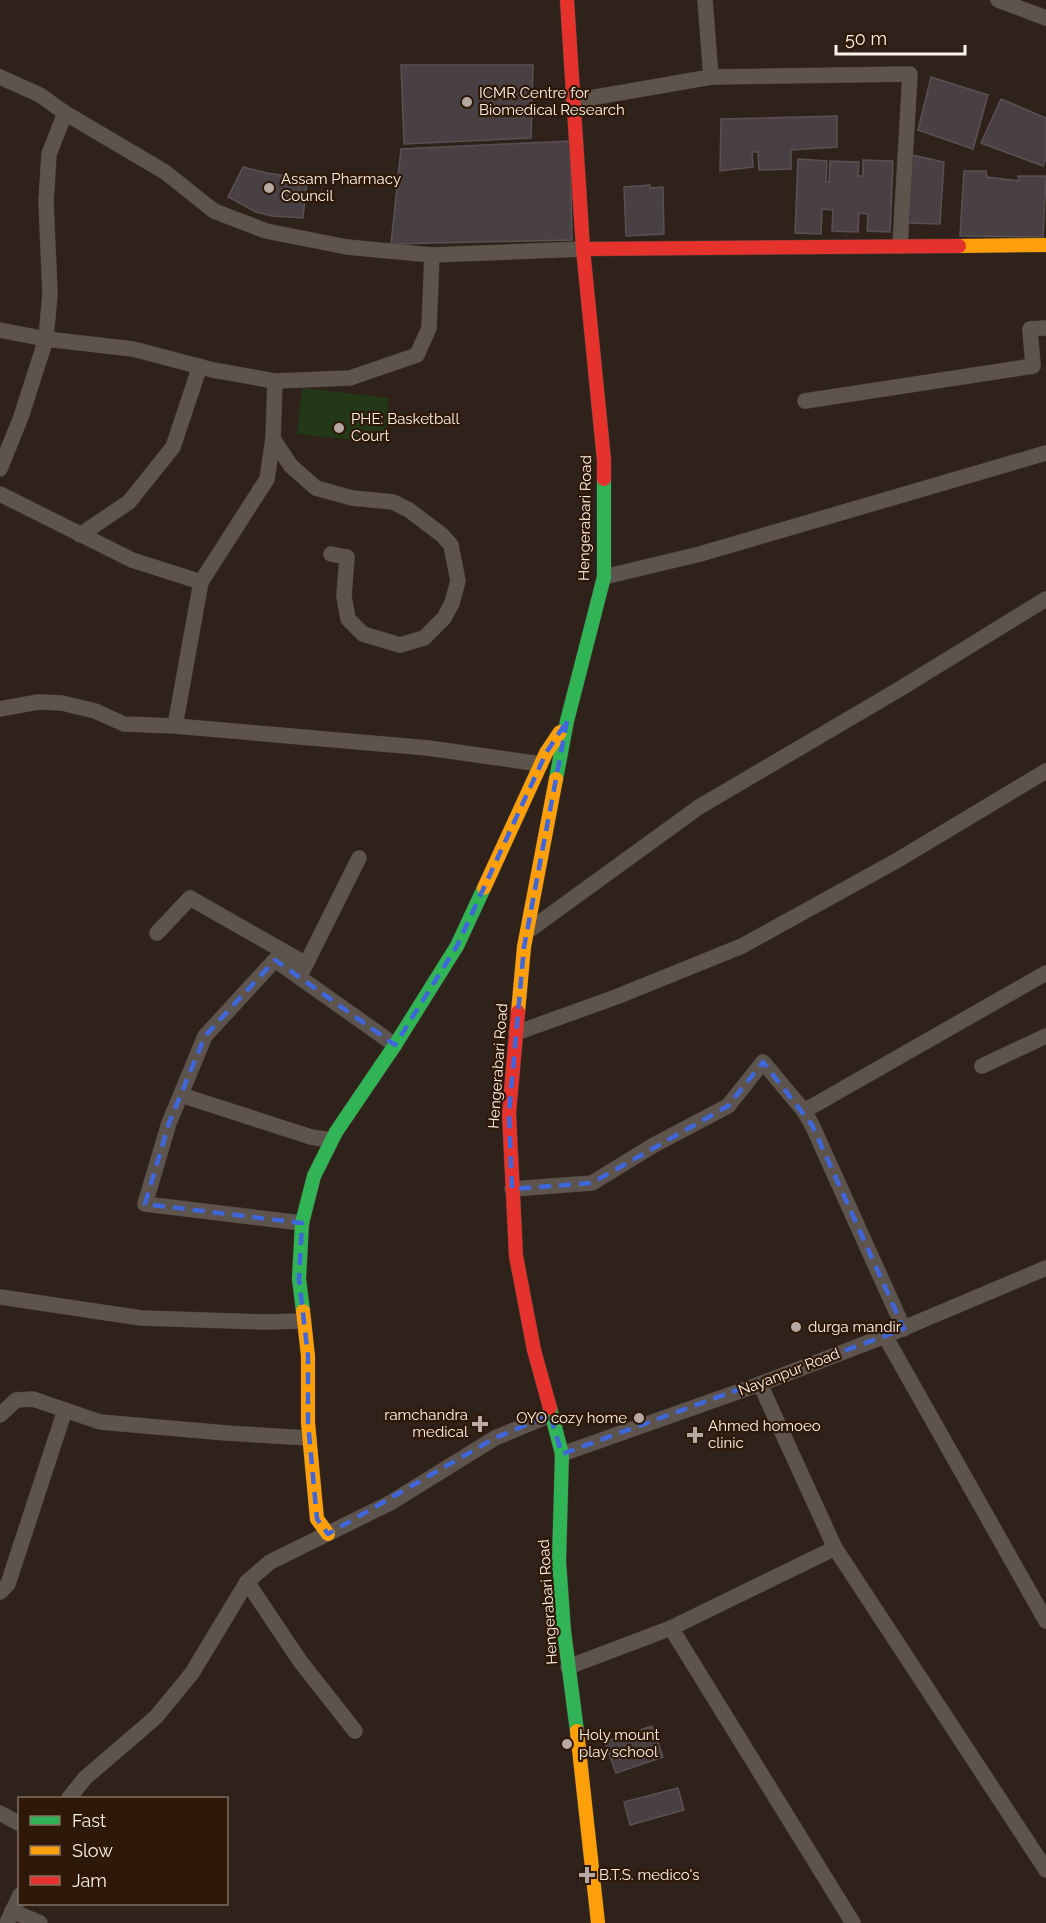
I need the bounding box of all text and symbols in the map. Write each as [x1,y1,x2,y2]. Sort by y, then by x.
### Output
scale bar [836,18,965,56]
text: 50 m [845,28,887,49]
place label: ICMR Centre for Biomedical Research [479,84,625,119]
marker: ICMR Centre for Biomedical Research [460,95,474,109]
place label: Assam Pharmacy Council [281,170,401,205]
marker: Assam Pharmacy Council [262,181,276,195]
place label: PHE: Basketball Court [351,410,460,445]
marker: PHE: Basketball Court [332,421,346,435]
street label: Hengerabari Road [575,455,595,581]
street label: Hengerabari Road [485,1003,511,1129]
place label: durga mandir [808,1318,902,1336]
marker: durga mandir [789,1320,803,1334]
street label: Nayanpur Road [736,1344,842,1400]
place label: ramchandra medical [384,1406,469,1441]
place label: OYO cozy home [516,1409,627,1427]
marker: OYO cozy home [632,1411,646,1425]
marker: ramchandra medical [473,1417,487,1431]
place label: Ahmed homoeo clinic [708,1417,821,1452]
marker: Ahmed homoeo clinic [686,1426,704,1444]
street label: Hengerabari Road [535,1539,561,1665]
place label: Holy mount play school [579,1726,660,1761]
marker: Holy mount play school [560,1737,574,1751]
legend [18,1797,228,1905]
text: Fast [72,1810,106,1831]
text: Slow [72,1840,113,1861]
place label: B.T.S. medico's [599,1866,700,1884]
marker: B.T.S. medico's [580,1868,594,1882]
text: Jam [72,1870,107,1891]

